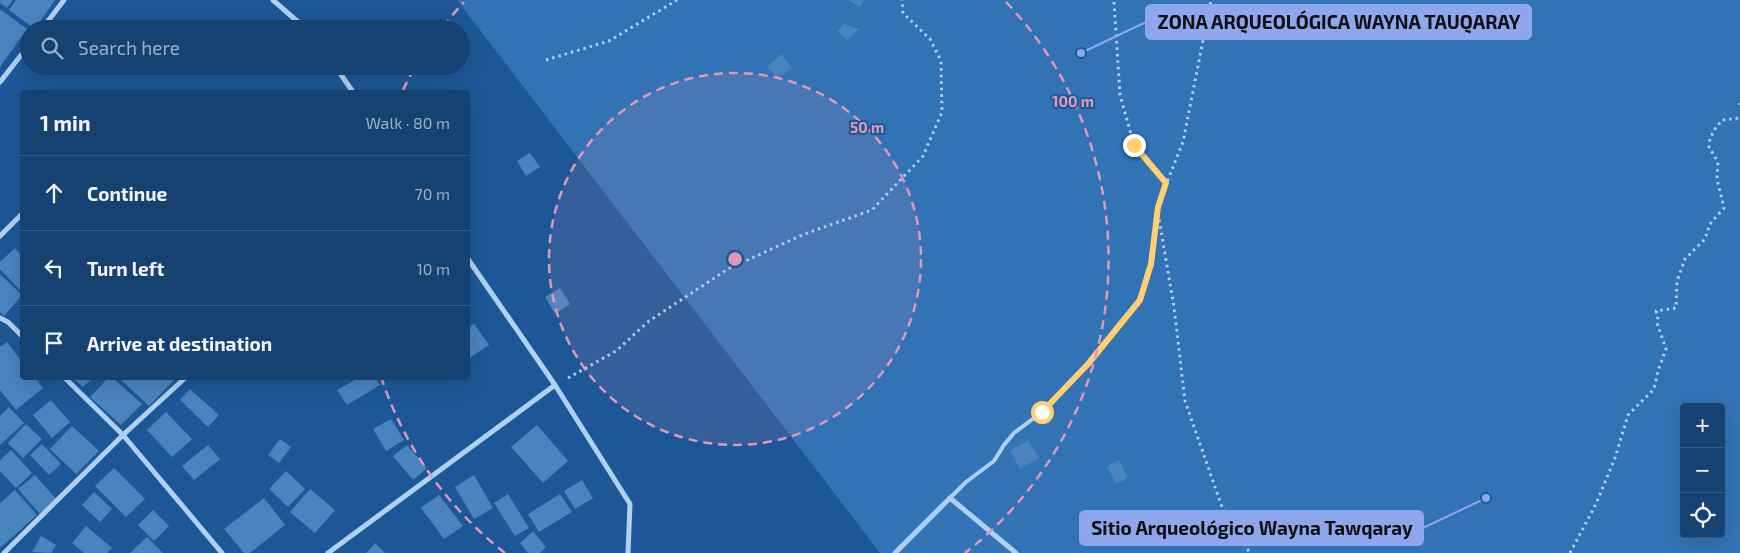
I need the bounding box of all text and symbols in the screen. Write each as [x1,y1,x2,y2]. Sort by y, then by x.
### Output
callout: ZONA ARQUEOLÓGICA WAYNA TAUQARAY [1146,5,1531,39]
text: ZONA ARQUEOLÓGICA WAYNA TAUQARAY [1158,10,1521,34]
search box [20,20,470,75]
icon: search [38,34,66,62]
text: Search here [78,36,180,59]
text: 100 m [1052,92,1094,110]
text: 1 min [40,110,91,135]
text: Walk · 80 m [366,113,450,132]
text: 50 m [850,118,884,136]
route end [1123,134,1146,157]
icon: ahead [40,179,68,207]
text: Continue [87,182,167,205]
text: 70 m [415,184,450,203]
centre of rings [726,250,744,268]
icon: left [40,254,68,282]
text: Turn left [87,257,164,280]
text: 10 m [416,259,450,278]
icon: arrive [40,329,68,357]
text: Arrive at destination [87,332,272,355]
route start [1031,401,1054,424]
map controls [1680,403,1725,538]
button: + [1680,403,1725,448]
button: − [1680,448,1725,493]
button: locate [1680,493,1725,538]
callout: Sitio Arqueológico Wayna Tawqaray [1080,511,1423,545]
text: Sitio Arqueológico Wayna Tawqaray [1091,516,1413,540]

